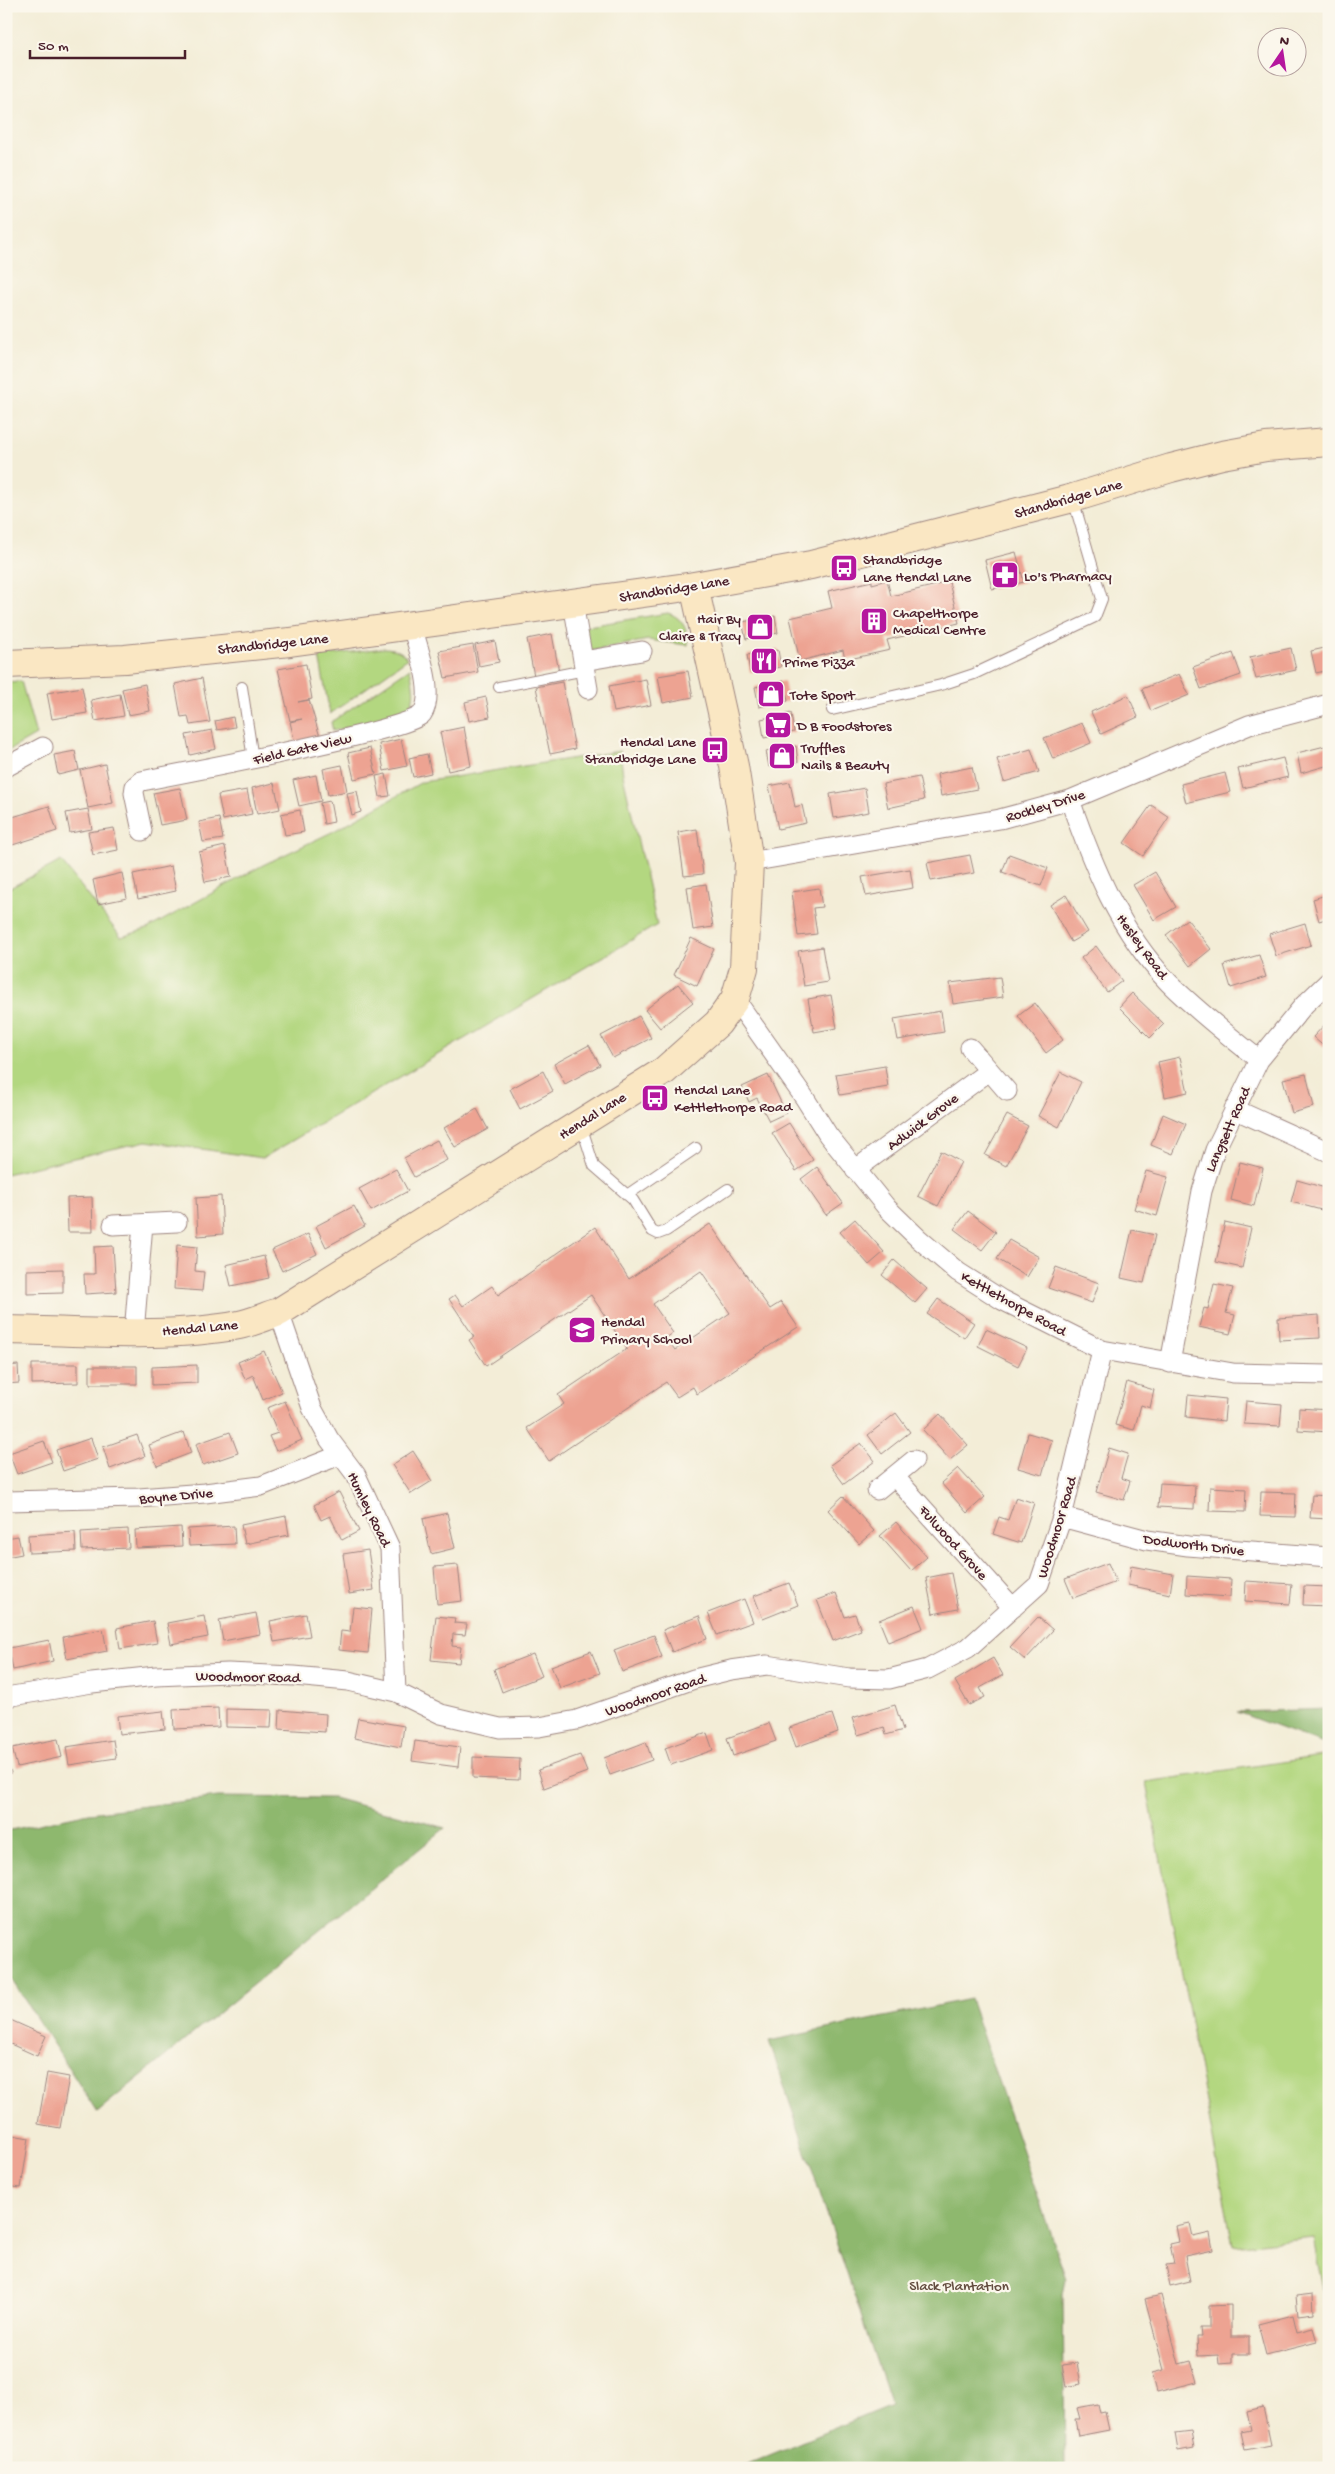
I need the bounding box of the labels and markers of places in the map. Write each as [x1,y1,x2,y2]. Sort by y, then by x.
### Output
place label: Standbridge Lane Hendal Lane [863,552,972,587]
bus stop icon: Standbridge Lane Hendal Lane [829,553,859,583]
pharmacy icon: Lo's Pharmacy [990,560,1020,590]
place label: Lo's Pharmacy [1024,568,1112,586]
place label: Chapelthorpe Medical Centre [893,605,986,640]
building icon: Chapelthorpe Medical Centre [859,606,889,636]
place label: Hair By Claire & Tracy [659,611,742,646]
shop icon: Hair By Claire & Tracy [745,612,775,642]
restaurant icon: Prime Pizza [749,646,779,676]
place label: Prime Pizza [782,654,856,672]
shop icon: Tote Sport [756,679,786,709]
place label: Tote Sport [789,687,856,705]
supermarket icon: D B Foodstores [763,710,793,740]
place label: D B Foodstores [796,718,892,736]
place label: Hendal Lane Standbridge Lane [585,734,696,769]
bus stop icon: Hendal Lane Standbridge Lane [700,735,730,765]
place label: Truffles Nails & Beauty [800,740,890,775]
shop icon: Truffles Nails & Beauty [767,741,797,771]
place label: Hendal Lane Kettlethorpe Road [674,1082,793,1117]
bus stop icon: Hendal Lane Kettlethorpe Road [640,1083,670,1113]
place label: Hendal Primary School [600,1314,692,1349]
school or university icon: Hendal Primary School [567,1315,597,1345]

